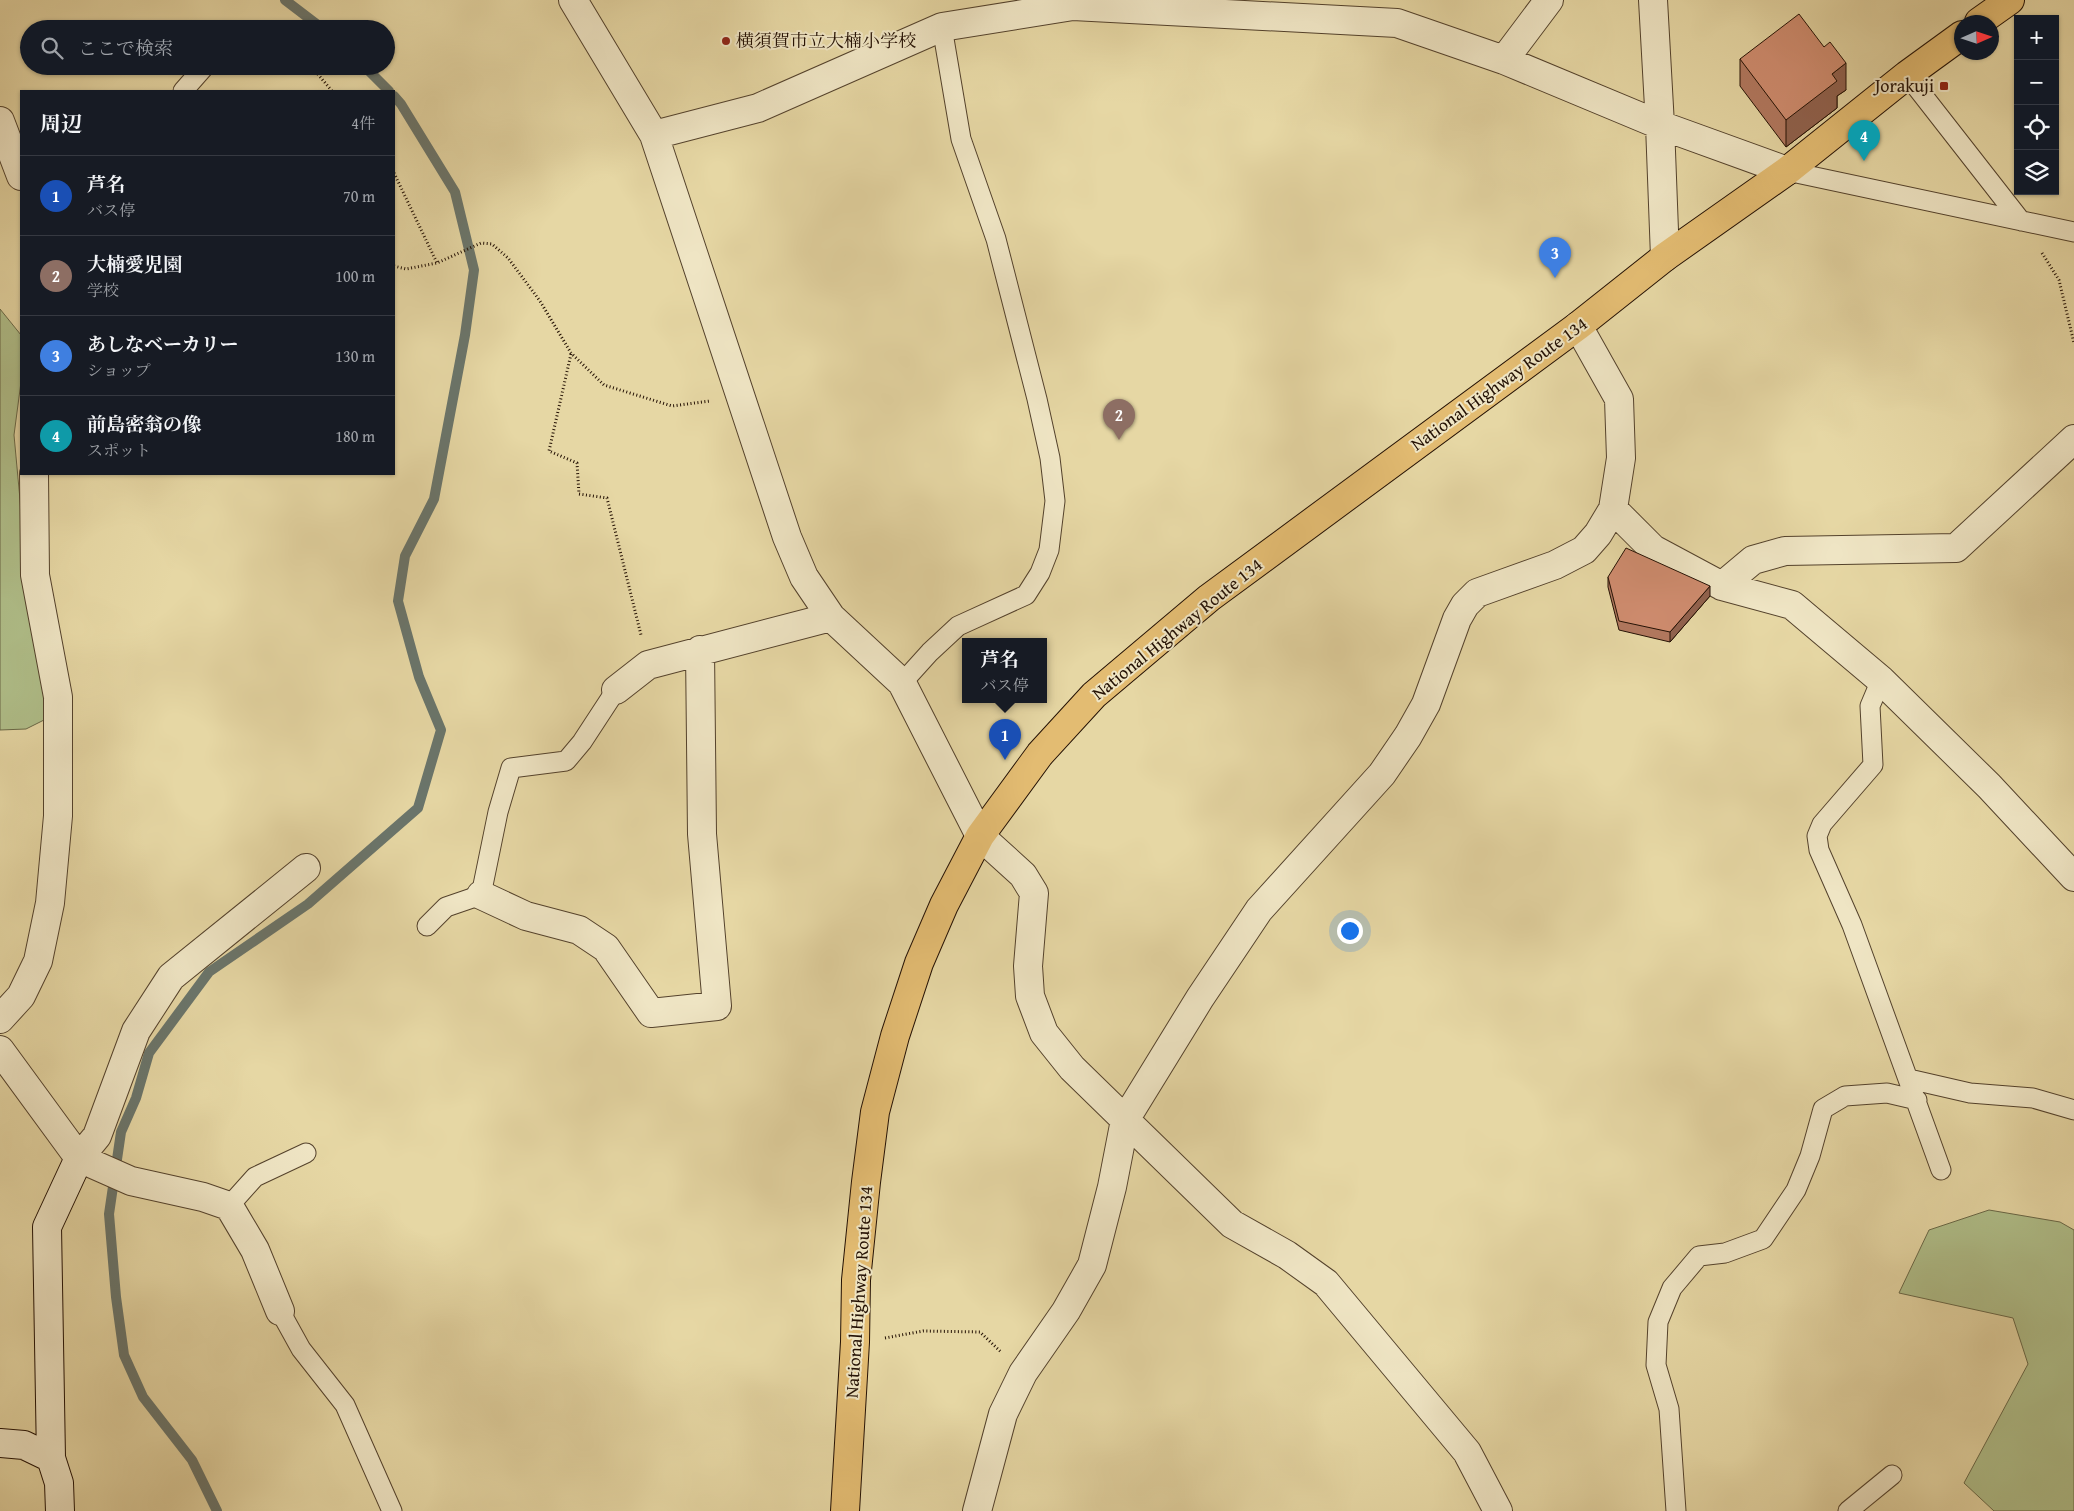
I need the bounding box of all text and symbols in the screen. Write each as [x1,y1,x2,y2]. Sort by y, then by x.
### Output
north arrow [1954,15,1999,60]
map controls [2014,15,2059,195]
button: + [2014,15,2059,60]
search box [20,20,395,75]
place label: 横須賀市立大楠小学校 [736,27,916,54]
icon: search [38,34,66,62]
text: ここで検索 [78,34,173,62]
marker: 横須賀市立大楠小学校 [720,35,732,47]
button: − [2014,60,2059,105]
place label: Jorakuji [1873,72,1934,99]
marker: Jorakuji [1938,80,1950,92]
button: locate [2014,105,2059,150]
text: 周辺 [40,108,82,139]
text: 4件 [351,111,375,135]
pin: 4 [1848,120,1880,161]
button: layers [2014,150,2059,195]
text: 芦名 [87,170,125,198]
text: 1 [52,184,60,208]
text: 70 m [343,184,375,208]
text: バス停 [87,198,135,222]
pin: 3 [1539,237,1571,278]
text: 大楠愛児園 [87,250,182,278]
text: 2 [52,264,60,288]
text: 100 m [335,264,375,288]
text: 学校 [87,278,119,302]
street label: National Highway Route 134 [1405,310,1593,457]
text: あしなベーカリー [87,330,239,358]
text: 3 [52,344,60,368]
text: 130 m [335,344,375,368]
text: ショップ [87,358,151,382]
pin: 2 [1103,399,1135,440]
text: 前島密翁の像 [87,410,201,438]
text: 4 [52,424,60,448]
text: 180 m [335,424,375,448]
text: スポット [87,438,151,462]
street label: National Highway Route 134 [1086,551,1268,706]
popup [962,638,1047,703]
text: 芦名 [980,645,1019,673]
text: バス停 [980,673,1029,697]
pin: 1 [989,719,1021,760]
your location [1337,918,1363,944]
street label: National Highway Route 134 [838,1185,879,1399]

